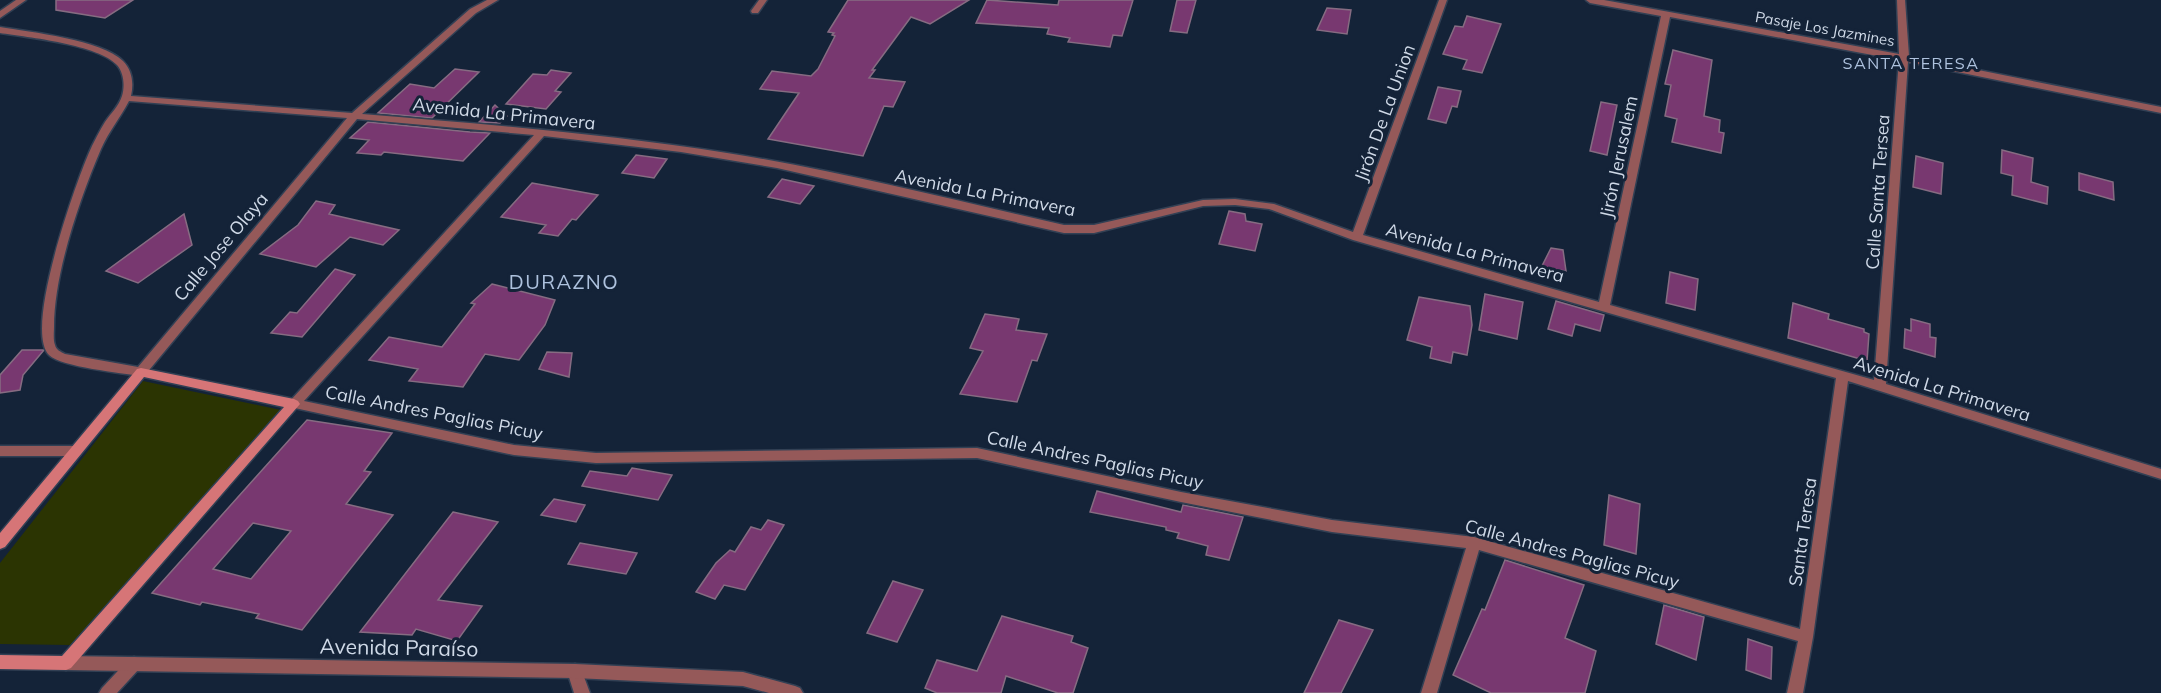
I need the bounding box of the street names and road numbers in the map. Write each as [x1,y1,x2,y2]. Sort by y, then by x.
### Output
street label: Pasaje Los Jazmines [1754,7,1896,50]
street label: Jirón De La Union [1349,41,1420,185]
street label: Avenida La Primavera [411,92,597,135]
street label: Jirón Jerusalem [1594,94,1643,220]
street label: Calle Santa Tersea [1861,114,1894,270]
street label: Avenida La Primavera [893,164,1077,221]
street label: Calle Jose Olaya [169,188,273,306]
street label: Avenida La Primavera [1383,218,1567,287]
street label: Avenida La Primavera [1851,351,2033,426]
street label: Calle Andres Paglias Picuy [323,380,545,445]
street label: Calle Andres Paglias Picuy [985,425,1206,494]
street label: Santa Teresa [1783,476,1822,588]
street label: Calle Andres Paglias Picuy [1462,514,1682,593]
street label: Avenida Paraíso [320,633,479,661]

